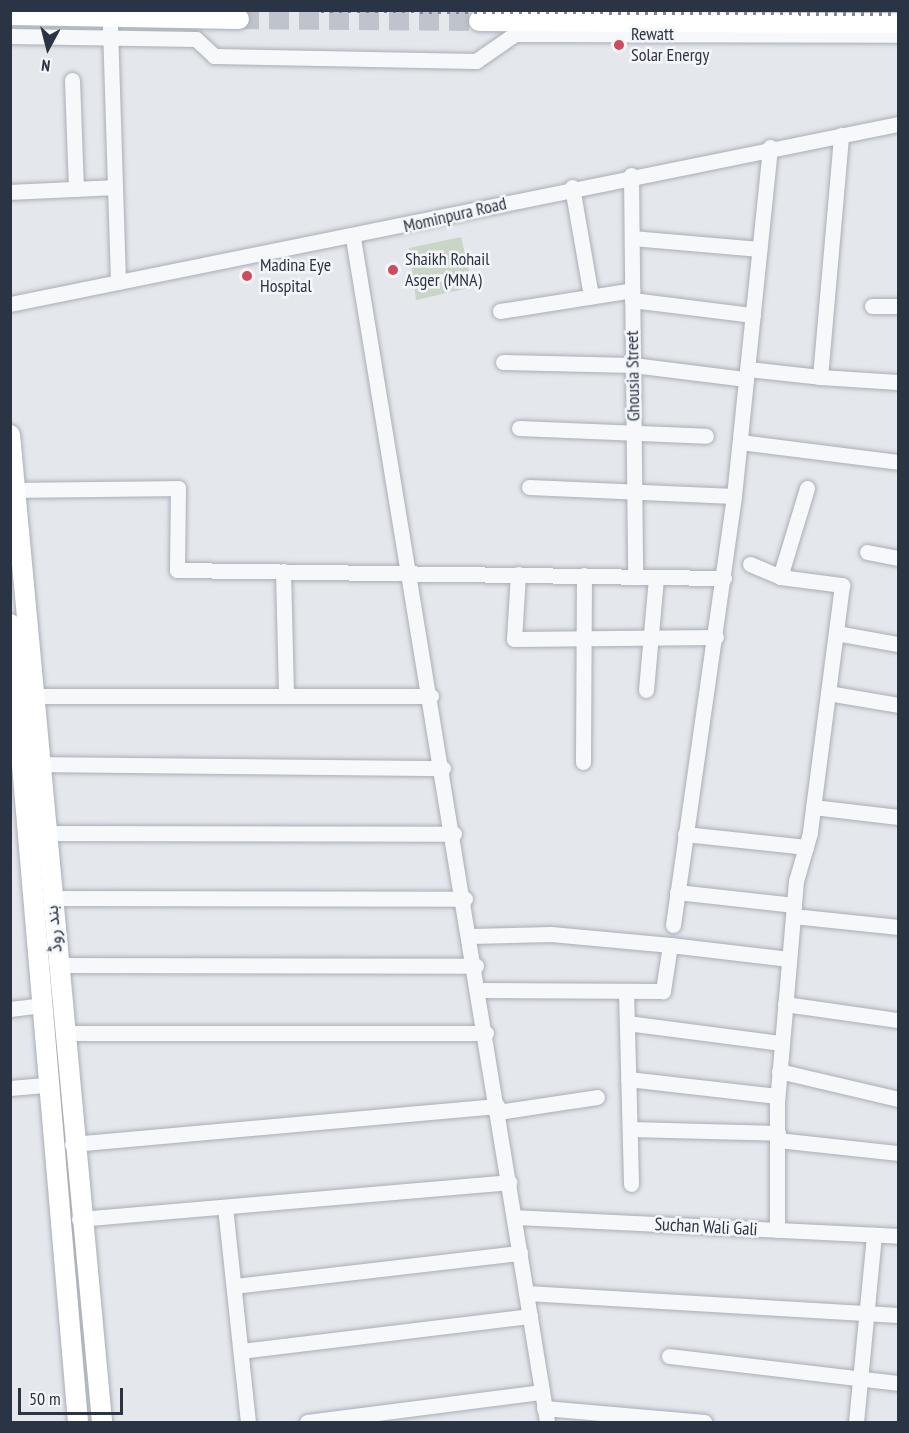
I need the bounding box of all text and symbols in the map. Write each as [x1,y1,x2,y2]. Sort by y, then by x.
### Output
north arrow [18,18,78,78]
place label: Rewatt Solar Energy [631,24,709,66]
marker: Rewatt Solar Energy [612,38,626,52]
text: N [40,55,51,76]
street label: Mominpura Road [401,193,509,237]
place label: Shaikh Rohail Asger (MNA) [405,249,489,292]
place label: Madina Eye Hospital [260,255,331,298]
marker: Shaikh Rohail Asger (MNA) [386,263,400,277]
marker: Madina Eye Hospital [238,267,256,285]
street label: Ghousia Street [621,331,645,421]
street label: بند روڈ [41,904,67,954]
street label: Suchan Wali Gali [654,1214,758,1240]
scale bar [21,1376,126,1414]
text: 50 m [29,1387,61,1410]

